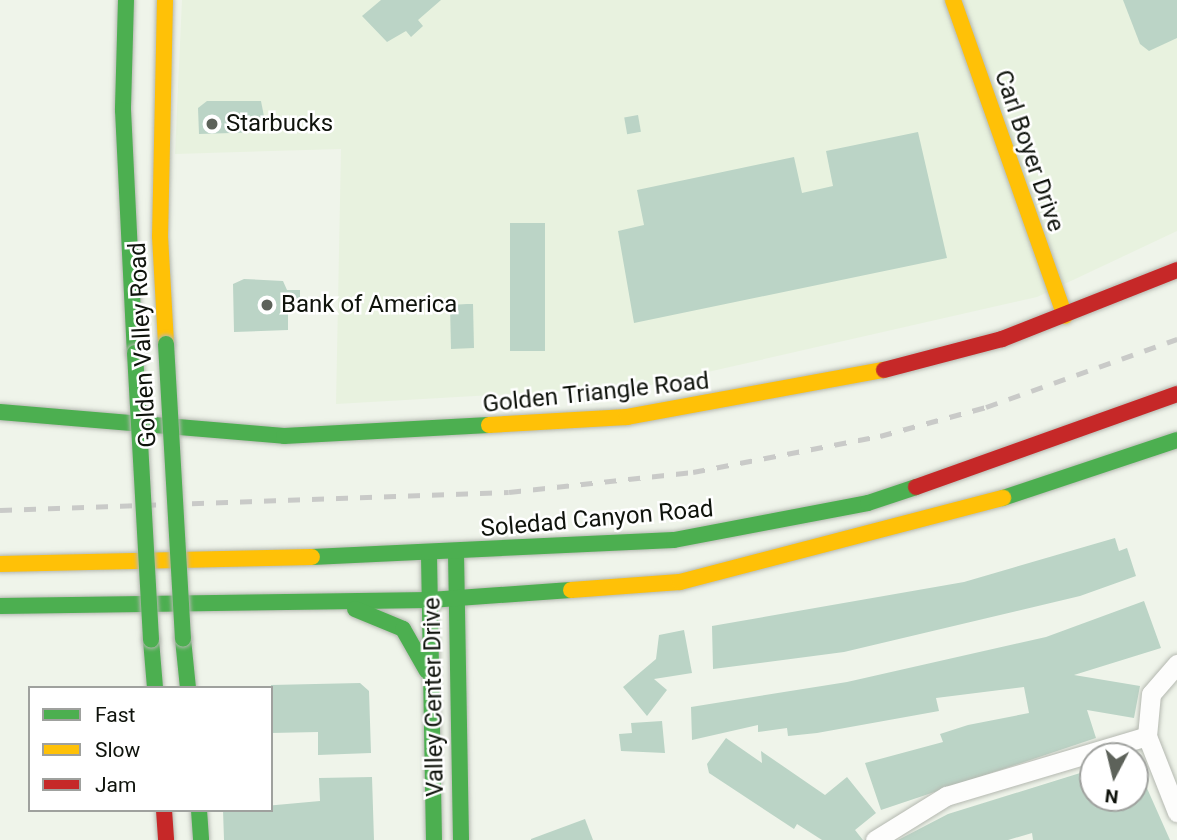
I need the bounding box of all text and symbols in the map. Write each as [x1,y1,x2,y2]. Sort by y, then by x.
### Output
street label: Carl Boyer Drive [988,66,1070,236]
place label: Starbucks [226,110,333,138]
marker: Starbucks [204,116,220,132]
street label: Golden Valley Road [123,242,163,448]
place label: Bank of America [281,291,457,319]
marker: Bank of America [259,297,275,313]
street label: Golden Triangle Road [481,367,711,419]
street label: Soledad Canyon Road [479,494,715,544]
street label: Valley Center Drive [418,597,450,797]
legend [28,686,273,812]
text: Fast [95,703,135,727]
text: Slow [95,738,140,762]
north arrow [1079,742,1149,812]
text: Jam [95,773,136,797]
text: N [1104,784,1120,809]

